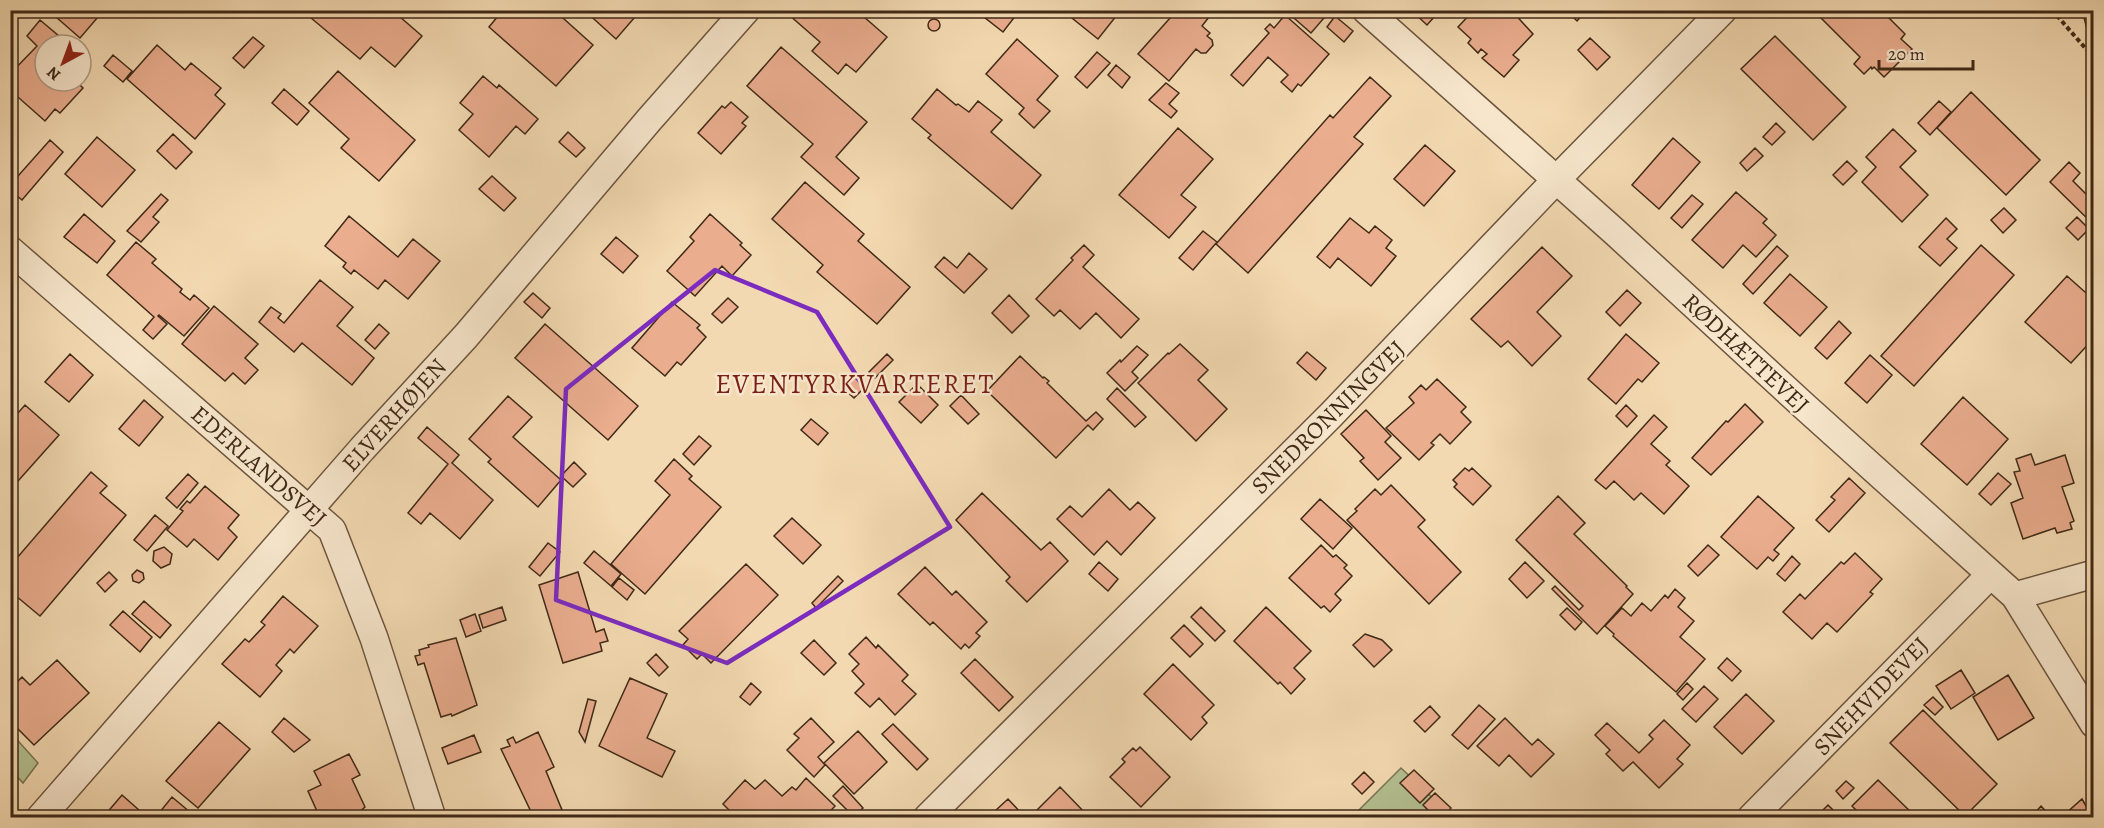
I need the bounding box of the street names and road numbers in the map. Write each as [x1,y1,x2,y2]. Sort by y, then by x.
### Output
street label: RØDHÆTTEVEJ [1676,286,1816,420]
street label: SNEDRONNINGVEJ [1244,333,1412,501]
street label: ELVERHØJEN [334,351,454,479]
street label: EDERLANDSVEJ [184,398,334,534]
street label: SNEHVIDEVEJ [1806,630,1936,762]

